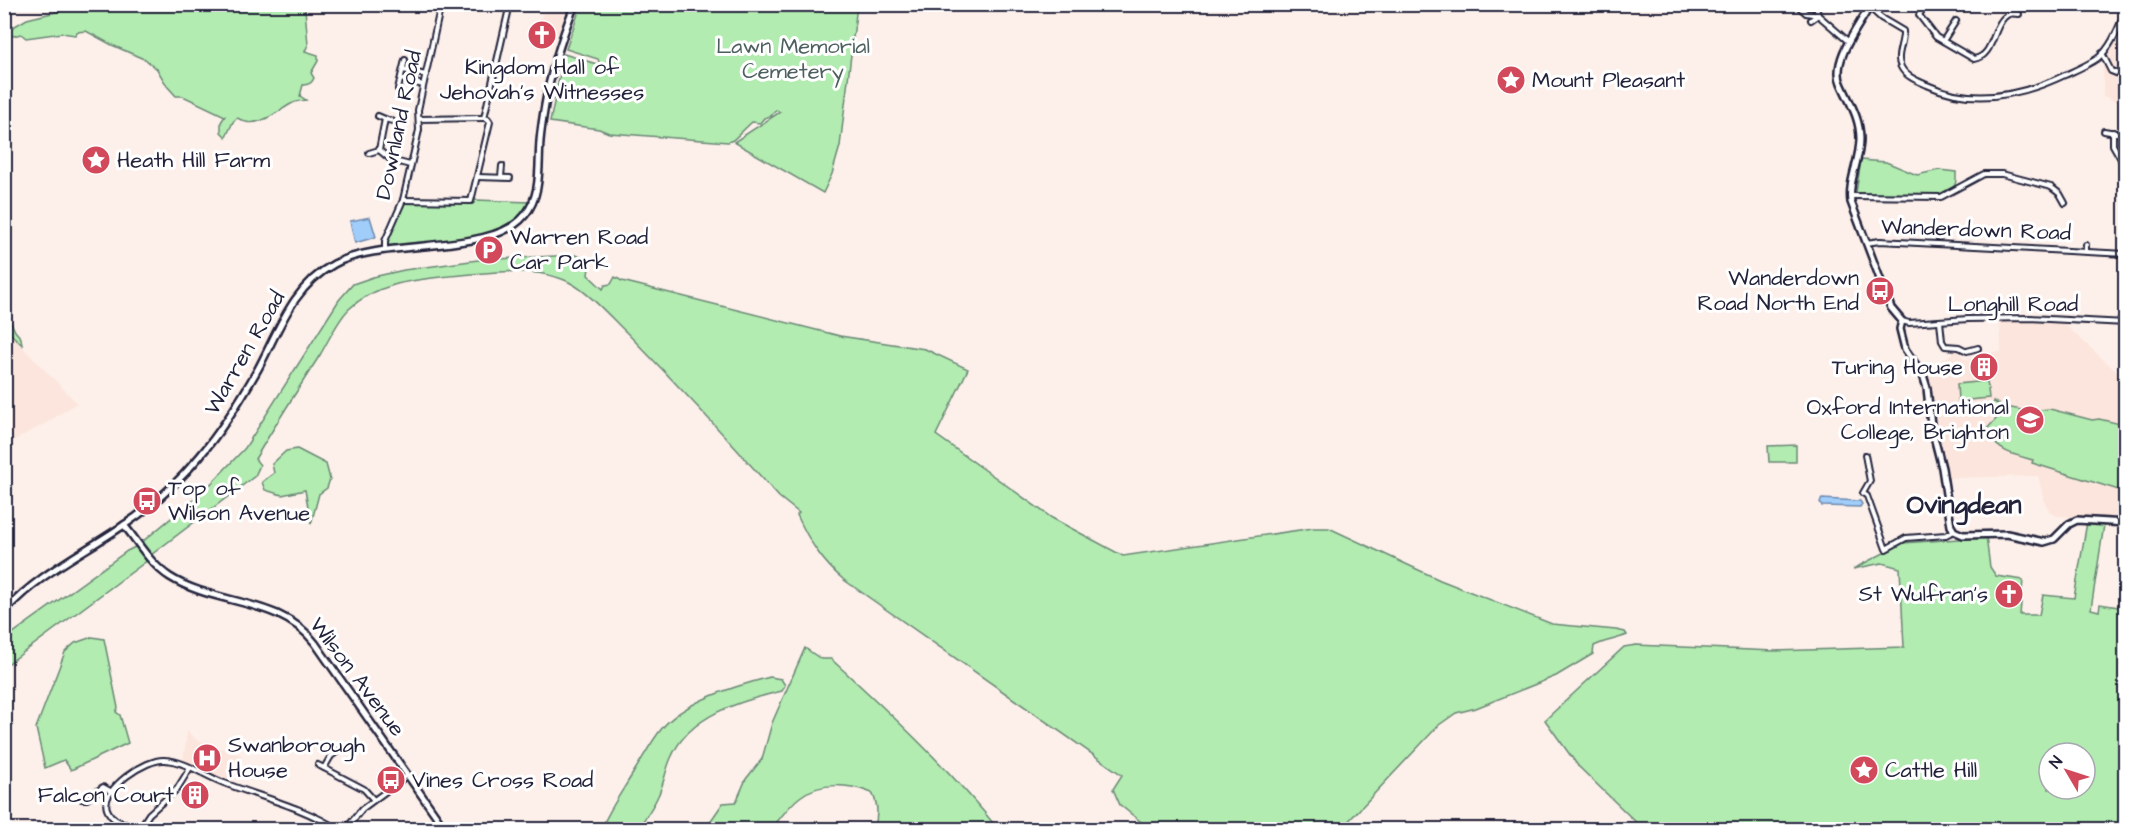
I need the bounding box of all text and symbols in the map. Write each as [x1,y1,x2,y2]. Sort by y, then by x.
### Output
church icon: Kingdom Hall of Jehovah's Witnesses [526,19,558,51]
park label: Lawn Memorial Cemetery [716,31,870,88]
street label: Downland Road [368,48,430,202]
place label: Kingdom Hall of Jehovah's Witnesses [440,52,644,108]
place icon: Mount Pleasant [1495,64,1527,96]
place label: Mount Pleasant [1532,65,1685,96]
place icon: Heath Hill Farm [80,144,112,176]
place label: Heath Hill Farm [117,145,270,176]
street label: Wanderdown Road [1881,211,2071,249]
place label: Warren Road Car Park [510,222,648,278]
parking icon: Warren Road Car Park [473,234,505,266]
place label: Wanderdown Road North End [1697,263,1859,319]
bus stop icon: Wanderdown Road North End [1864,275,1896,307]
street label: Warren Road [197,285,293,421]
street label: Longhill Road [1948,289,2078,321]
building icon: Turing House [1968,351,2000,383]
place label: Turing House [1832,352,1963,384]
place label: Oxford International College, Brighton [1807,392,2009,449]
school or university icon: Oxford International College, Brighton [2014,404,2046,436]
place label: Top of Wilson Avenue [168,473,310,529]
bus stop icon: Top of Wilson Avenue [131,485,163,517]
district label: Ovingdean [1907,487,2021,526]
church icon: St Wulfran's [1993,578,2025,610]
place label: St Wulfran's [1859,579,1988,610]
street label: Wilson Avenue [302,611,412,743]
place label: Swanborough House [228,730,365,786]
north arrow [2037,741,2097,801]
hospital icon: Swanborough House [191,742,223,774]
text: N [2044,751,2068,773]
place icon: Cattle Hill [1848,754,1880,786]
place label: Cattle Hill [1885,755,1977,786]
bus stop icon: Vines Cross Road [375,764,407,796]
place label: Vines Cross Road [412,765,593,796]
building icon: Falcon Court [179,779,211,811]
place label: Falcon Court [38,780,174,811]

